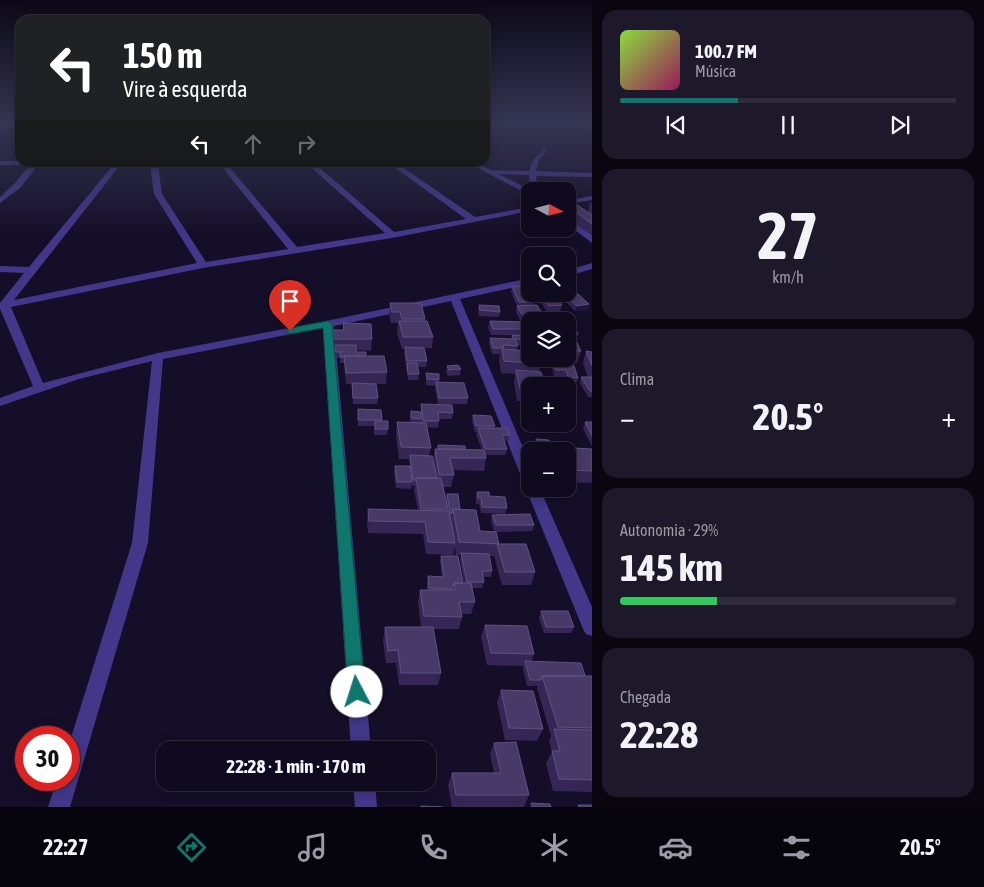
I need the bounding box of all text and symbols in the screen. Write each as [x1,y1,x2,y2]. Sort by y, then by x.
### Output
icon: left [40,35,105,100]
text: 150 m [123,35,202,75]
text: 100.7 FM [695,40,757,62]
text: Música [695,62,736,80]
text: Vire à esquerda [123,76,248,102]
icon: previous [662,111,690,139]
icon: pause [774,111,802,139]
icon: next [886,111,914,139]
icon: left [186,130,214,158]
icon: ahead [239,130,267,158]
icon: right [292,130,320,158]
north arrow [521,182,576,238]
map controls [521,182,576,497]
text: 27 [757,198,819,273]
button: search [521,247,576,302]
text: km/h [772,268,804,286]
pin [269,280,311,331]
icon: arrive [276,287,304,315]
button: layers [521,312,576,367]
text: Clima [620,370,654,388]
button: + [521,377,576,432]
text: 20.5° [753,395,823,438]
text: − [620,401,635,433]
text: + [941,401,956,433]
button: − [521,442,576,497]
text: Autonomia · 29% [620,521,718,539]
text: 145 km [620,546,723,589]
position arrow [330,665,382,717]
text: Chegada [620,688,671,706]
text: 22:28 [620,713,698,756]
speed limit sign: 30 [15,726,80,791]
text: 22:28 · 1 min · 170 m [226,755,366,777]
icon: directions [174,830,209,865]
icon: music [295,830,330,865]
icon: phone [416,830,451,865]
icon: climate [537,830,572,865]
icon: car [658,830,693,865]
icon: filters [779,830,814,865]
text: 22:27 [43,834,88,860]
text: 20.5° [900,834,941,860]

